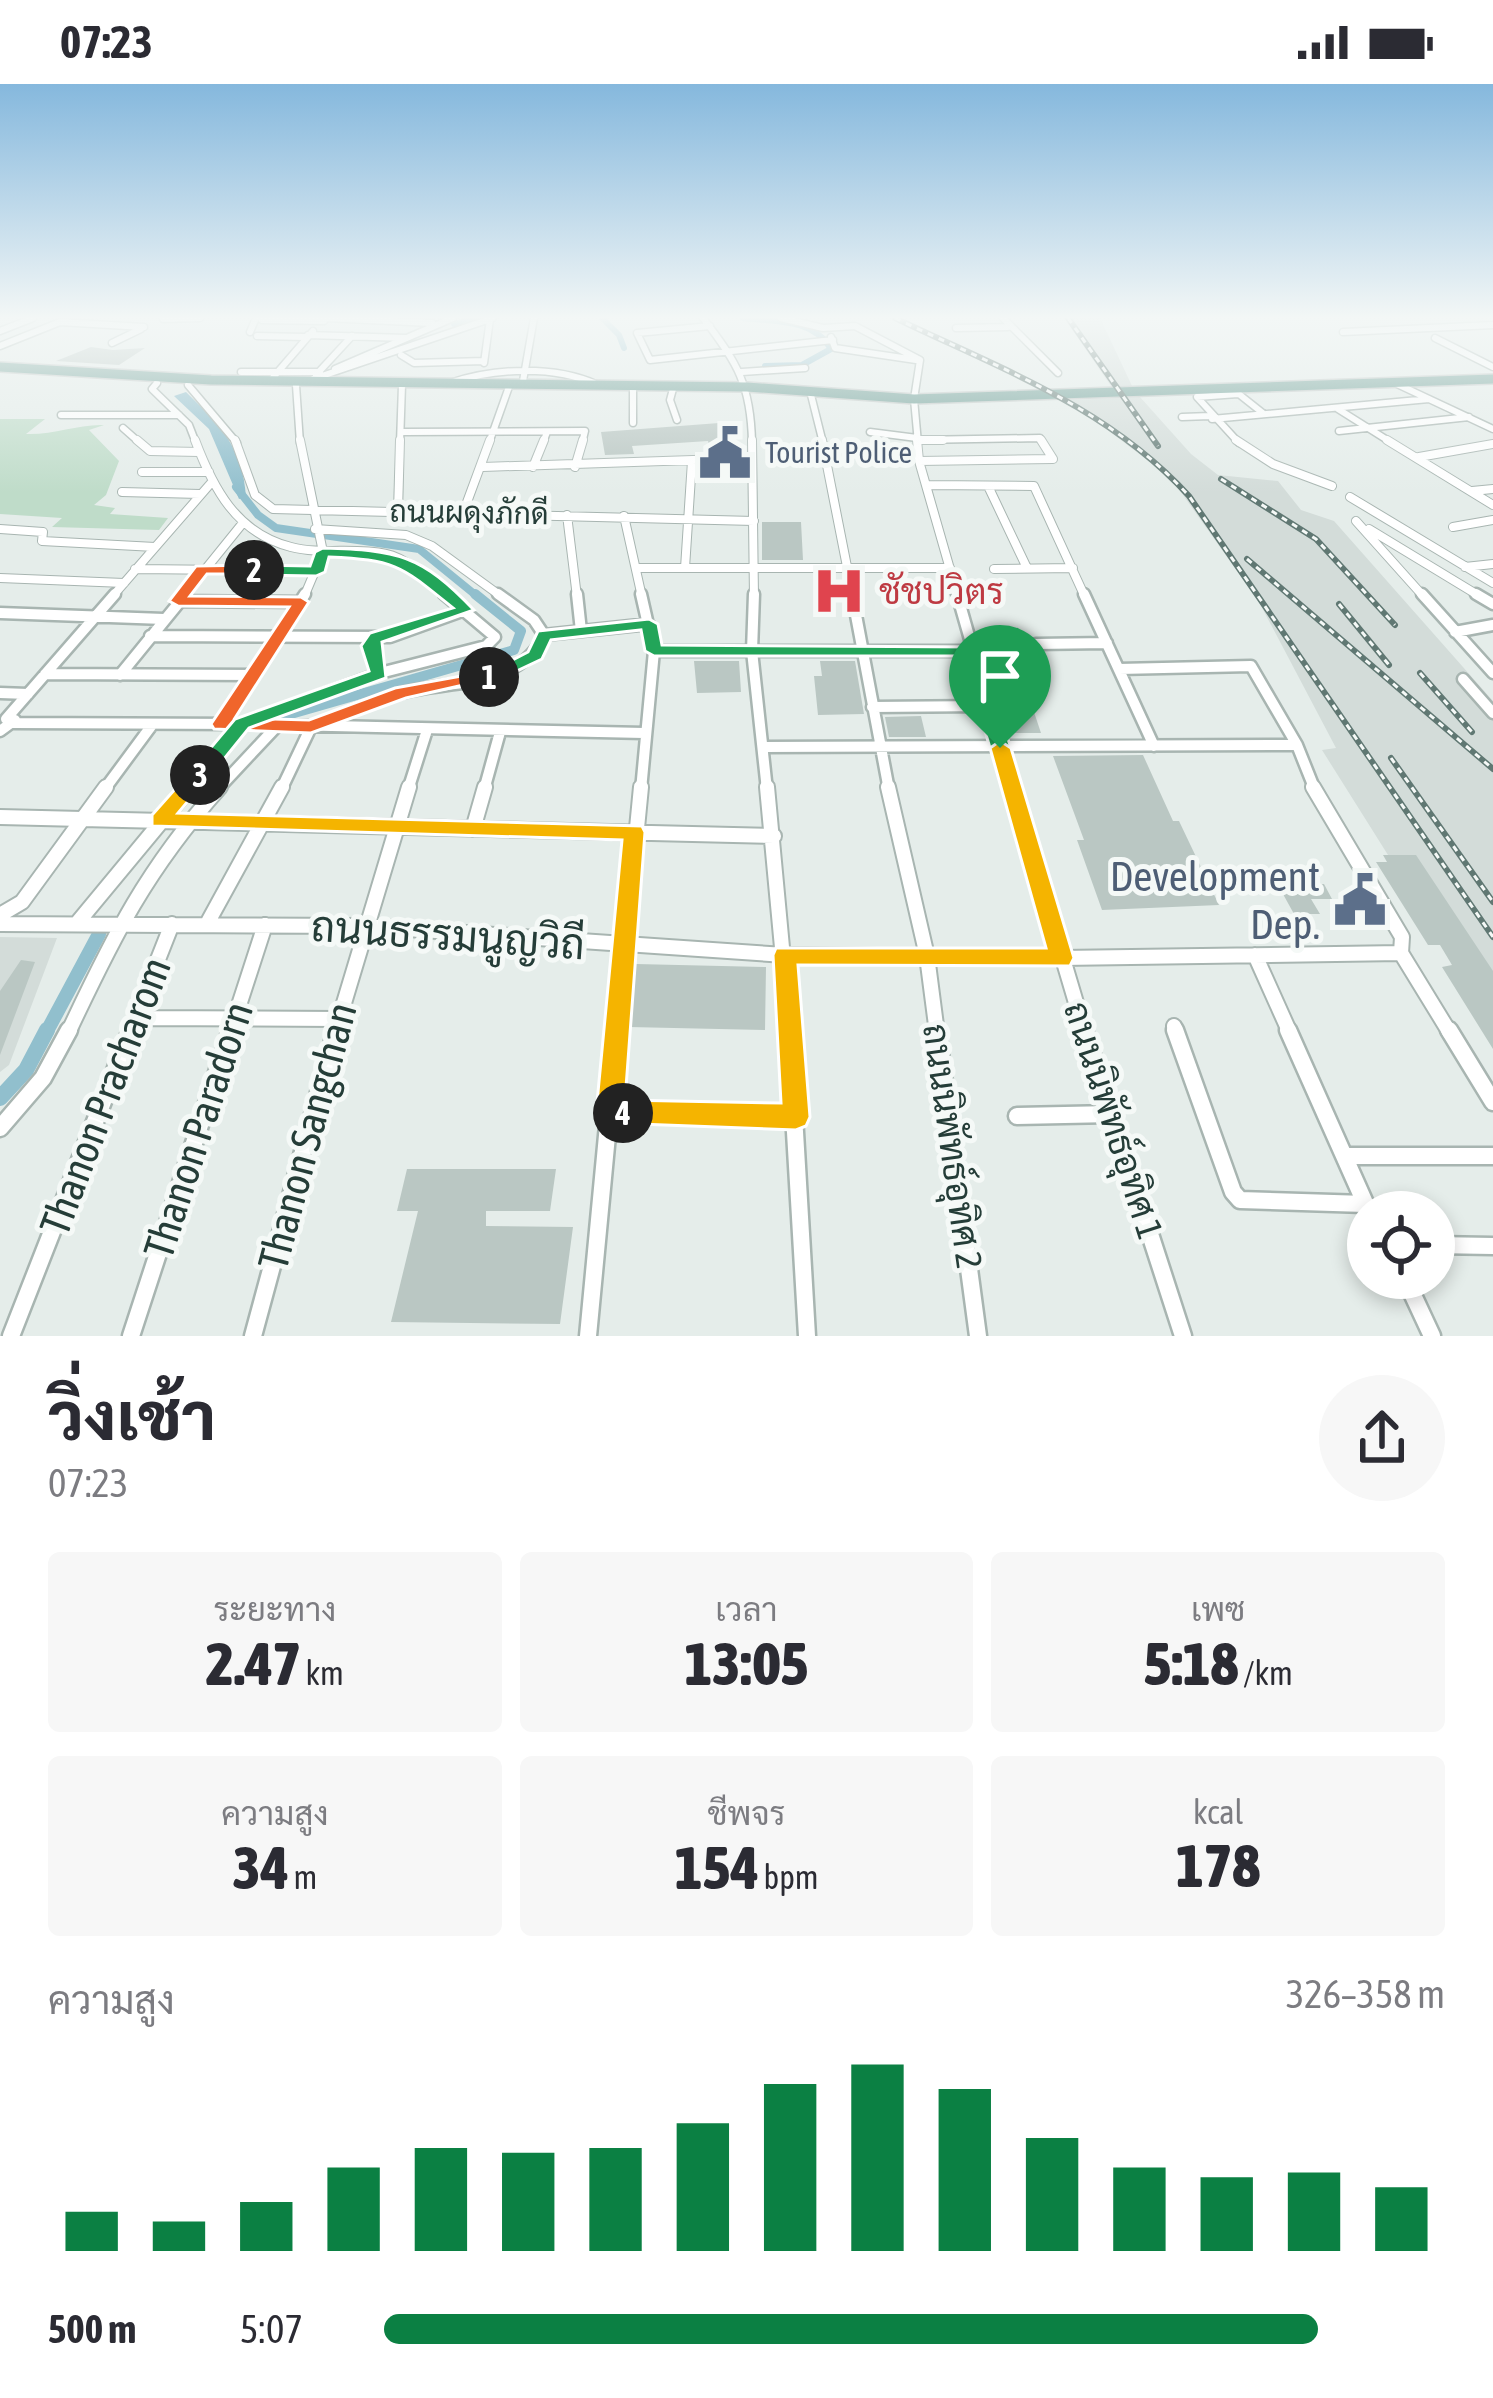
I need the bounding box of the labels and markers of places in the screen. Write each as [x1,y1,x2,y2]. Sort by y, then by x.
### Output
public building icon: Tourist Police [696,424,754,482]
place label: Tourist Police [765,435,912,469]
pin: 2 [224,540,284,600]
hospital icon: ชัชปวิตร [810,562,868,620]
place label: ชัชปวิตร [879,570,1004,612]
pin [949,625,1051,748]
pin: 1 [459,647,519,707]
pin: 3 [170,745,230,805]
place label: Development Dep. [1110,852,1320,948]
public building icon: Development Dep. [1331,871,1389,929]
pin: 4 [593,1083,653,1143]

